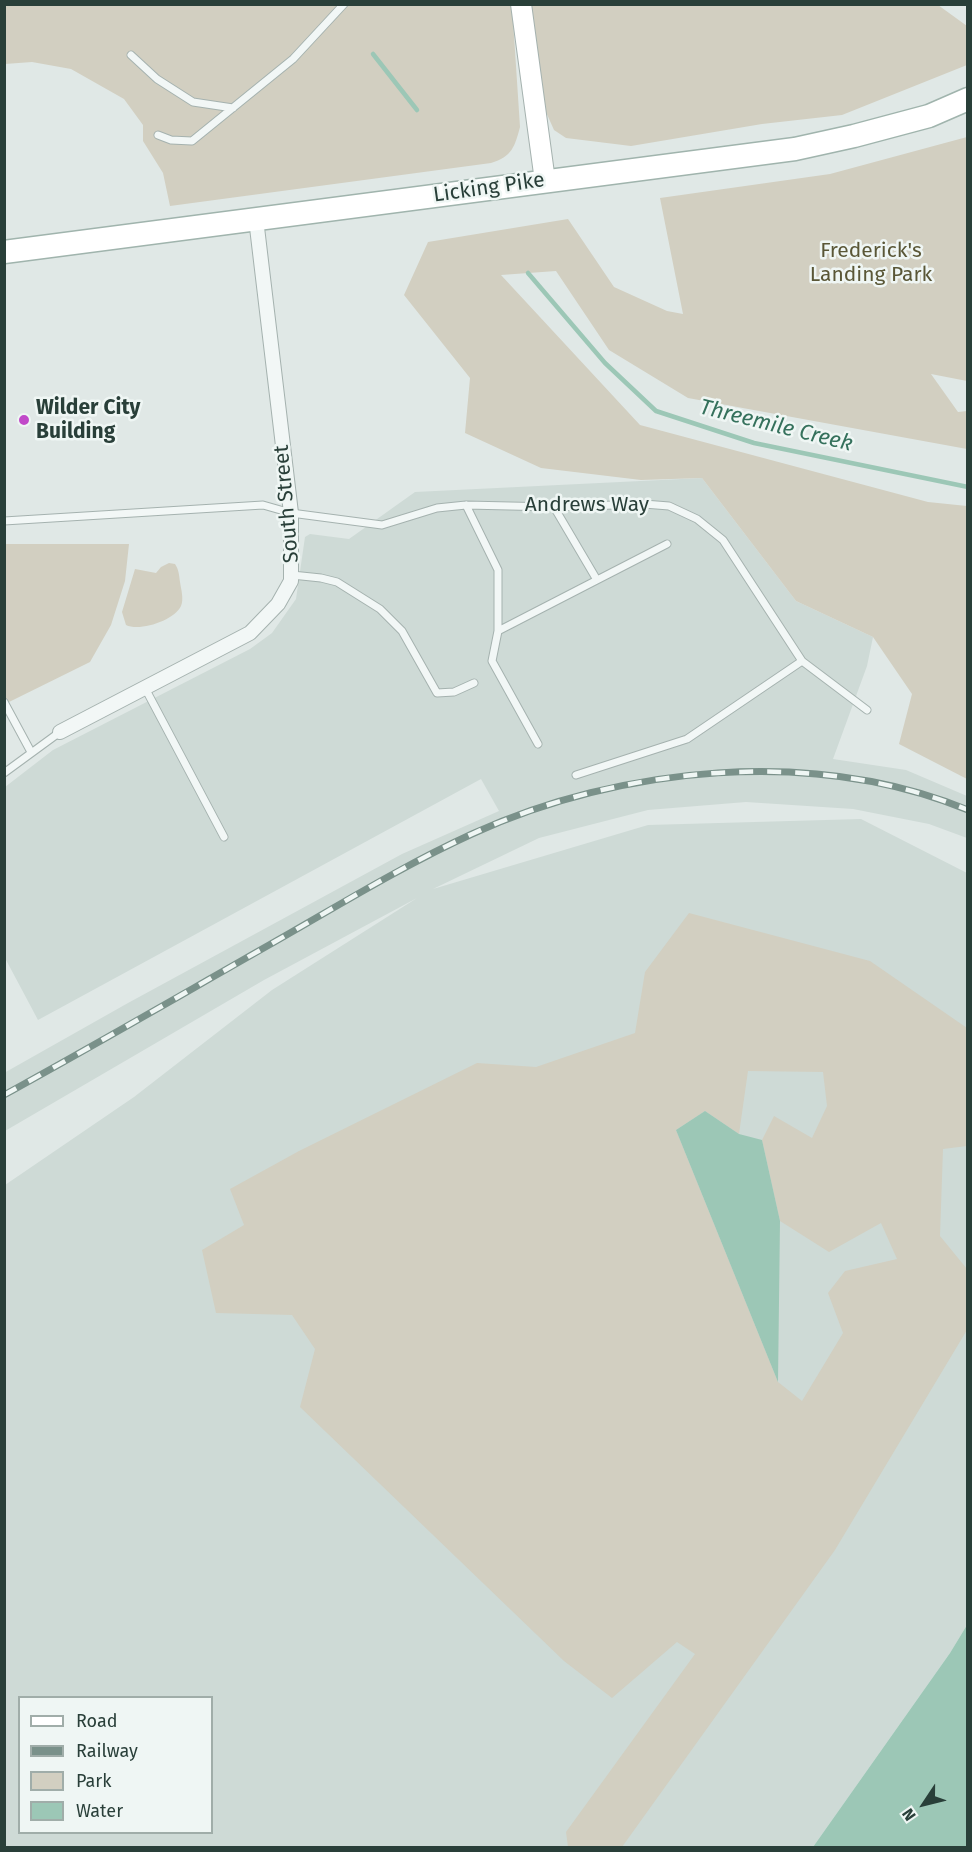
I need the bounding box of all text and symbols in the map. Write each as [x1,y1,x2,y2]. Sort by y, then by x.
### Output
street label: Licking Pike [432,168,546,208]
park label: Frederick's Landing Park [810,238,932,288]
water label: Threemile Creek [697,394,855,458]
place label: Wilder City Building [36,395,140,445]
marker: Wilder City Building [17,413,31,427]
street label: South Street [269,444,305,564]
street label: Andrews Way [525,492,649,518]
legend [18,1696,213,1834]
text: Road [76,1710,118,1732]
text: Railway [76,1740,138,1762]
text: Park [76,1770,111,1792]
north arrow [894,1774,954,1834]
text: Water [76,1800,123,1822]
text: N [898,1805,920,1824]

